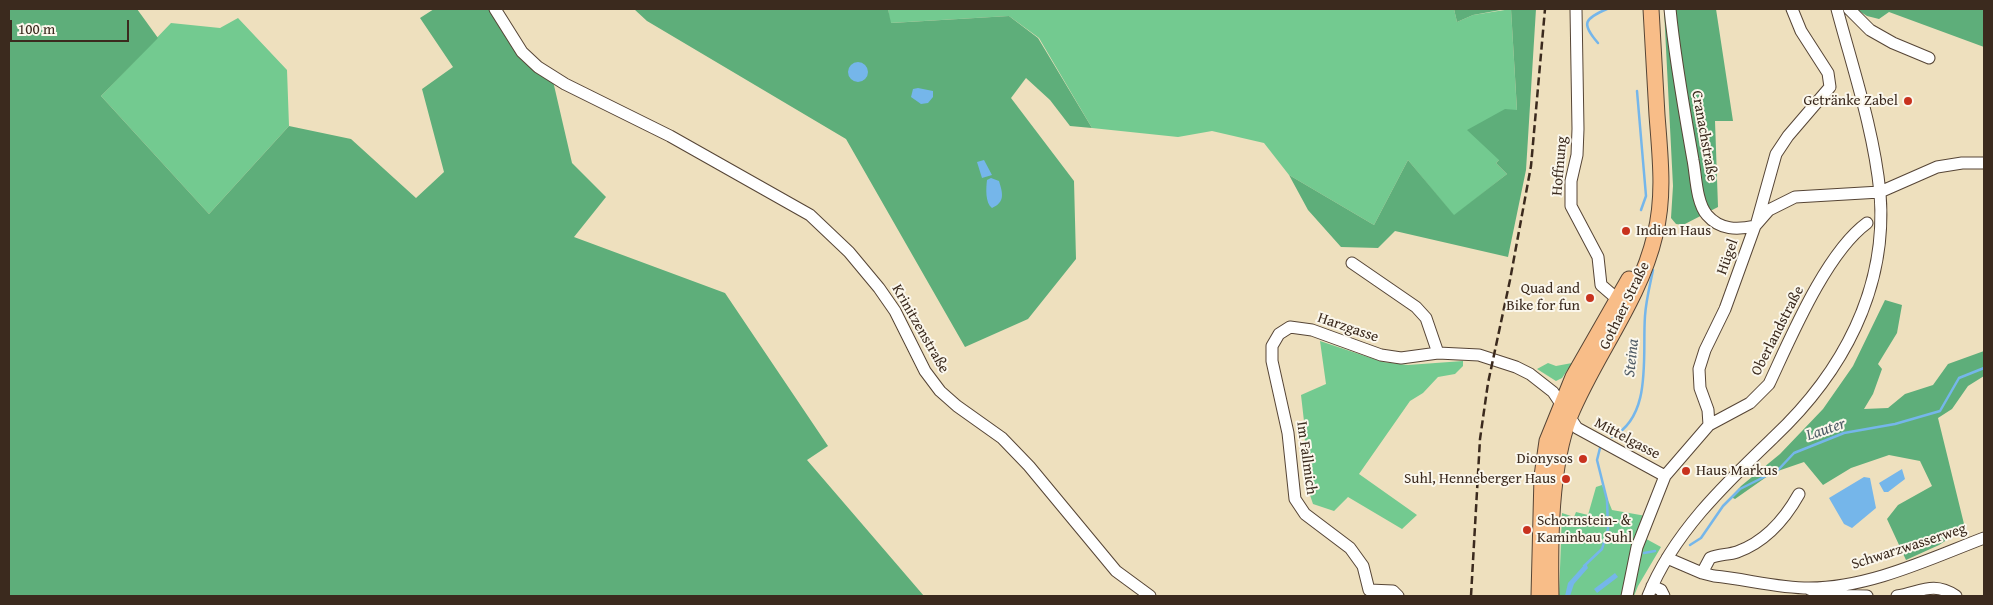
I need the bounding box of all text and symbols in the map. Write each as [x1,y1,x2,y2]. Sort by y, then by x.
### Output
scale bar [12,10,131,42]
text: 100 m [18,18,55,39]
street label: Cranachstraße [1687,89,1721,183]
place label: Getränke Zabel [1803,92,1898,110]
marker: Getränke Zabel [1902,95,1914,107]
street label: Hoffnung [1548,136,1572,196]
place label: Indien Haus [1636,222,1711,240]
marker: Indien Haus [1620,225,1632,237]
street label: Hügel [1713,237,1743,277]
street label: Gothaer Straße [1596,259,1654,353]
place label: Quad and Bike for fun [1506,280,1580,315]
street label: Krinitzenstraße [887,281,953,377]
street label: Oberlandstraße [1748,283,1808,379]
marker: Quad and Bike for fun [1584,292,1596,304]
street label: Harzgasse [1315,309,1381,347]
water label: Steina [1620,338,1644,378]
street label: Mittelgasse [1591,414,1663,464]
water label: Lauter [1804,414,1848,446]
street label: Im Fallmich [1292,420,1320,496]
place label: Dionysos [1517,450,1573,468]
marker: Dionysos [1577,453,1589,465]
place label: Haus Markus [1696,462,1778,480]
marker: Haus Markus [1680,465,1692,477]
place label: Suhl, Henneberger Haus [1404,470,1556,488]
marker: Suhl, Henneberger Haus [1560,473,1572,485]
place label: Schornstein- & Kaminbau Suhl [1537,512,1632,547]
street label: Schwarzwasserweg [1849,520,1969,574]
marker: Schornstein- & Kaminbau Suhl [1521,524,1533,536]

